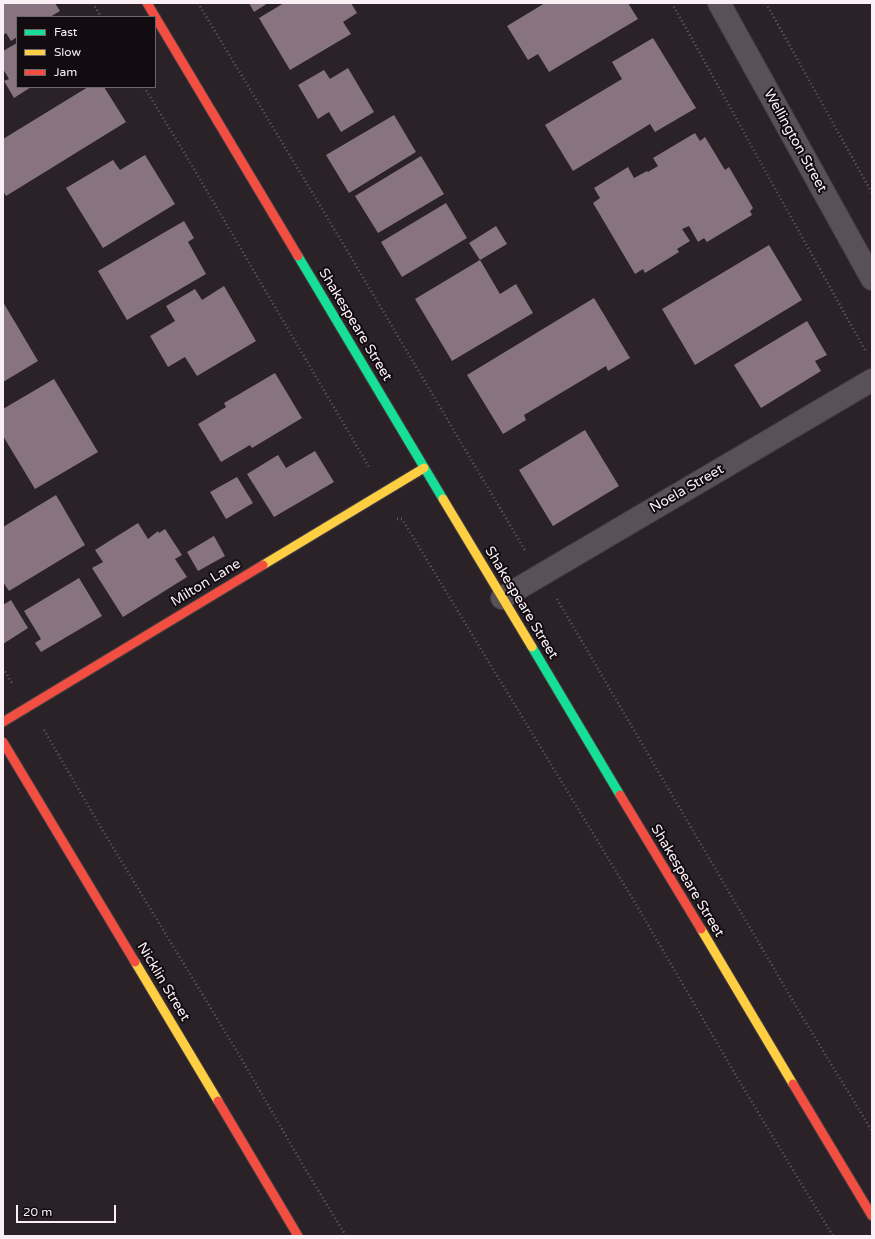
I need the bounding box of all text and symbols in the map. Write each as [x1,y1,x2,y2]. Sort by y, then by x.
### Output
legend [16,16,156,88]
text: Fast [54,25,77,39]
text: Slow [54,45,81,59]
text: Jam [54,65,77,79]
street label: Wellington Street [760,87,830,195]
street label: Shakespeare Street [315,266,395,384]
street label: Noela Street [647,461,727,517]
street label: Shakespeare Street [481,544,561,662]
street label: Milton Lane [168,556,244,610]
street label: Shakespeare Street [647,822,727,940]
street label: Nicklin Street [133,940,193,1024]
scale bar [18,1197,118,1223]
text: 20 m [23,1205,52,1219]

